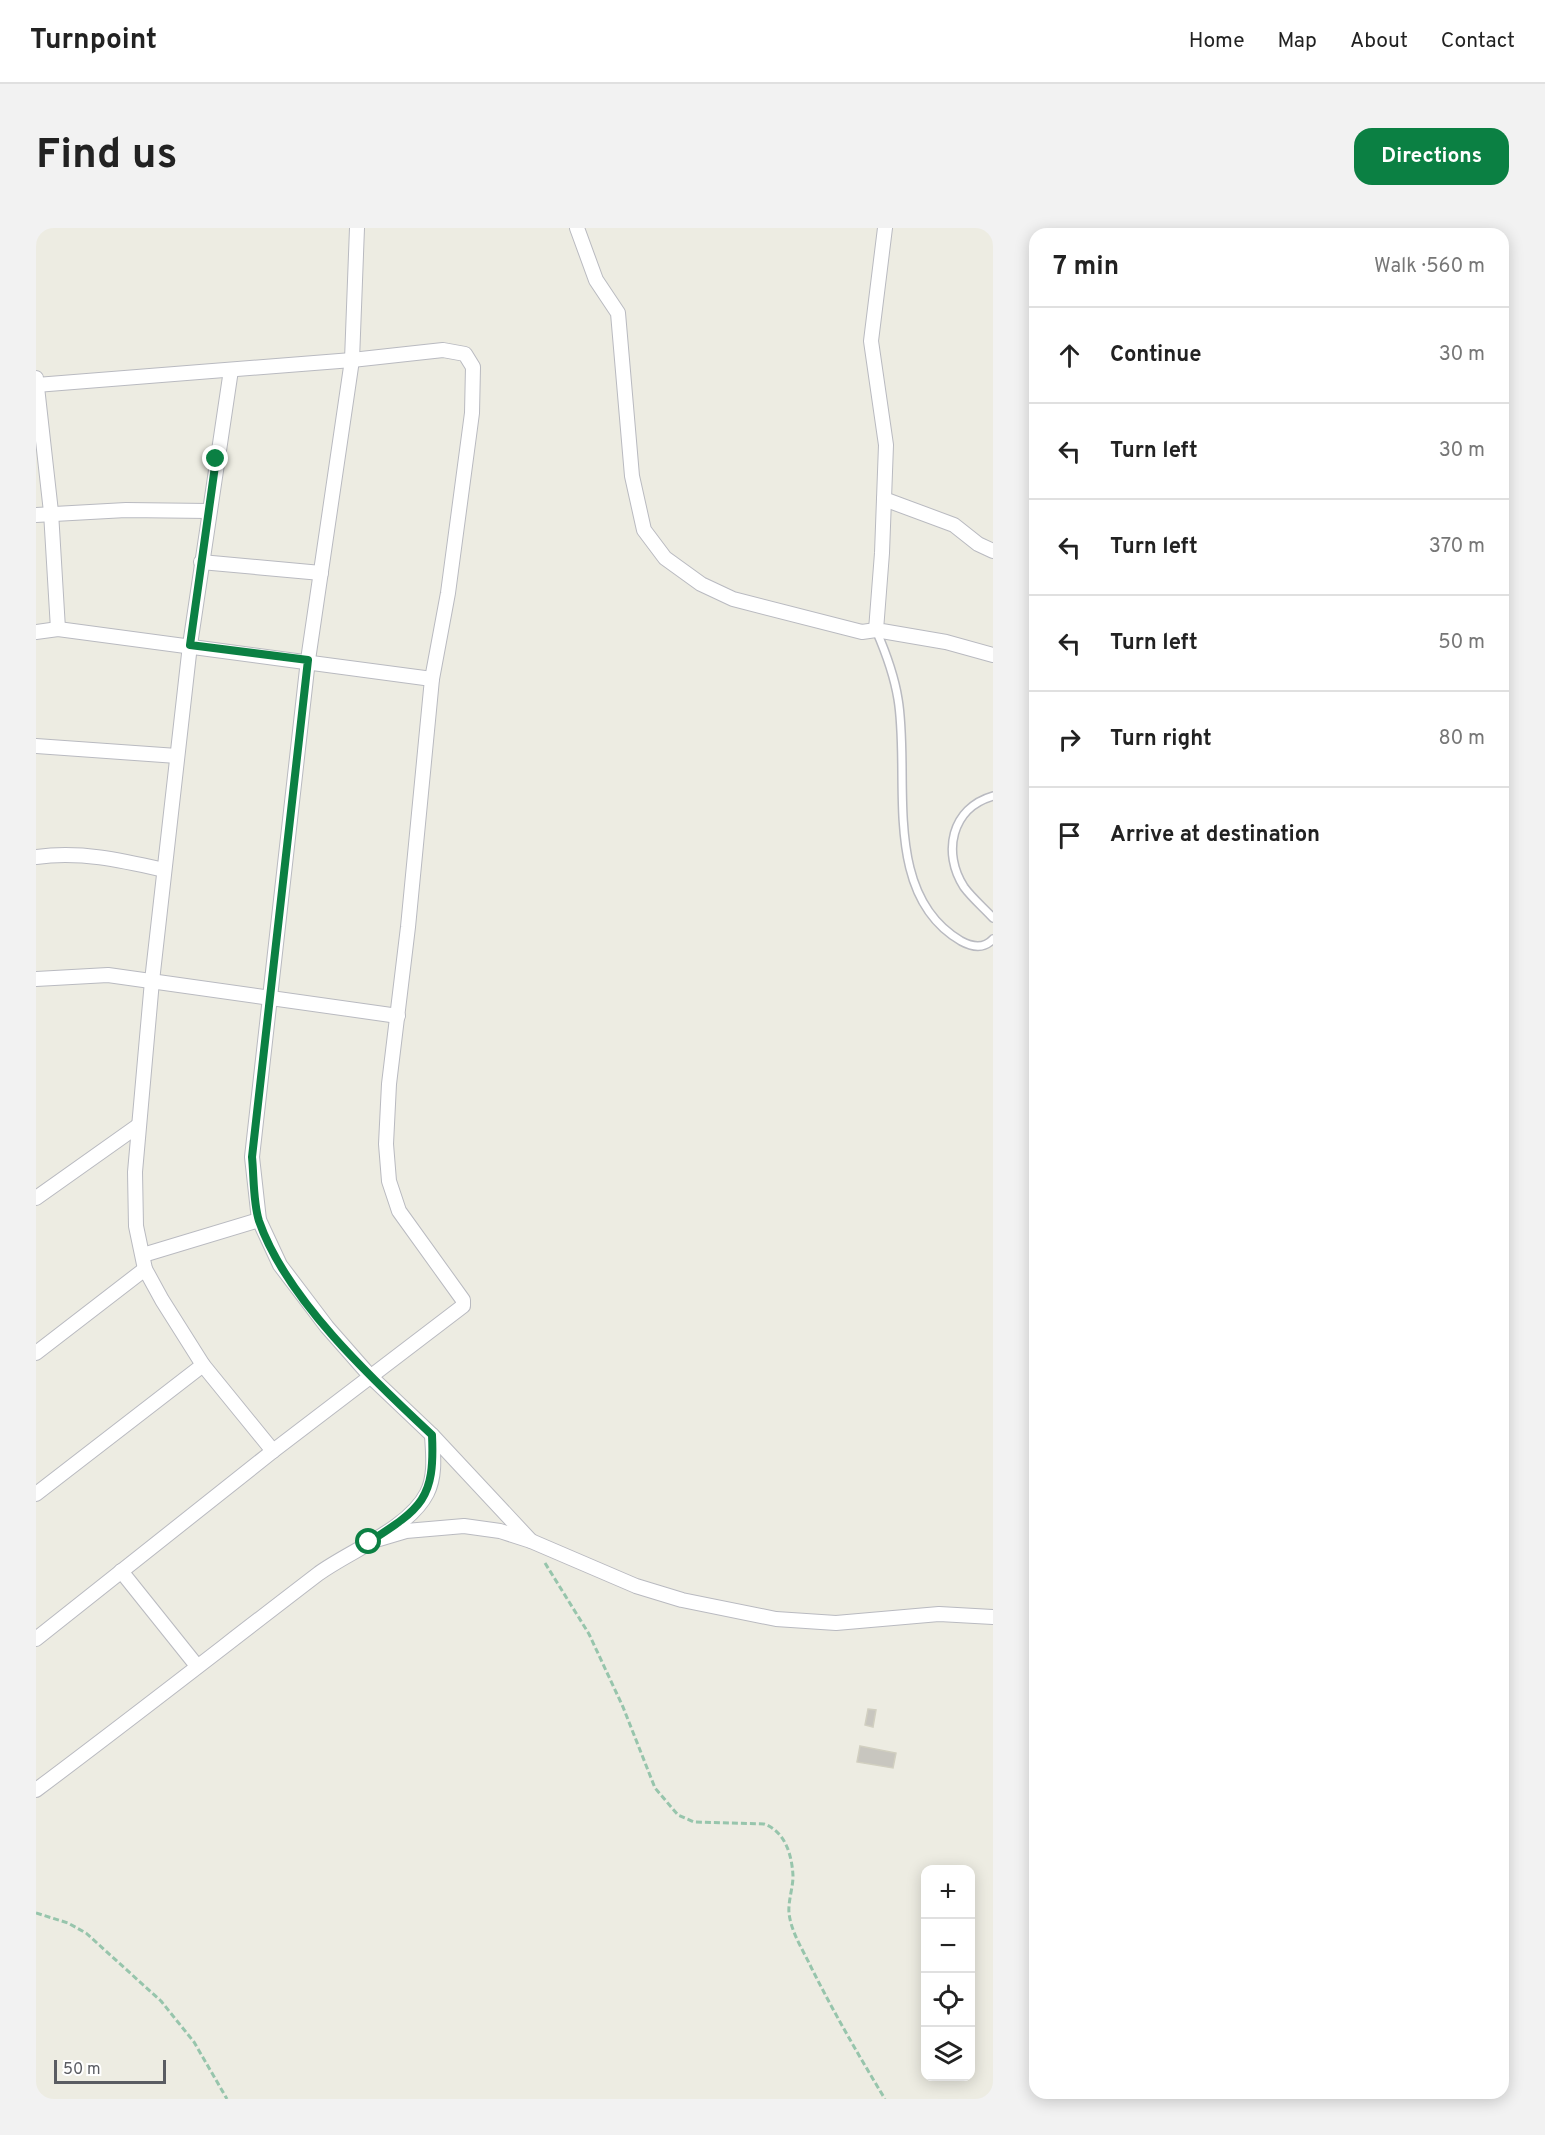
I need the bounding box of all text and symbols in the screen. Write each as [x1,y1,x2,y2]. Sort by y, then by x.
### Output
text: Turnpoint [30,23,157,59]
text: Home [1189,28,1245,55]
text: Map [1278,28,1317,55]
text: About [1350,28,1408,55]
text: Contact [1441,28,1515,55]
button: Directions [1354,128,1509,185]
text: Find us [36,130,177,183]
text: 7 min [1053,251,1119,284]
text: Walk · 560 m [1374,254,1485,280]
icon: ahead [1053,339,1086,372]
text: Continue [1110,342,1201,369]
text: 30 m [1439,342,1485,368]
icon: left [1053,435,1086,468]
text: Turn left [1110,438,1198,465]
text: 30 m [1439,438,1485,464]
route end [202,445,228,471]
icon: left [1053,531,1086,564]
text: Turn left [1110,534,1198,561]
text: 370 m [1429,534,1485,560]
icon: left [1053,627,1086,660]
text: Turn left [1110,630,1198,657]
text: 50 m [1438,630,1485,656]
icon: right [1053,723,1086,756]
text: Turn right [1110,726,1212,753]
text: 80 m [1439,726,1485,752]
icon: arrive [1053,819,1086,852]
text: Arrive at destination [1110,822,1320,849]
route start [355,1528,381,1554]
map controls [921,1865,975,2081]
button: + [921,1865,975,1919]
button: − [921,1919,975,1973]
button: locate [921,1973,975,2027]
button: layers [921,2027,975,2081]
scale bar [54,2057,166,2084]
text: 50 m [63,2060,101,2080]

